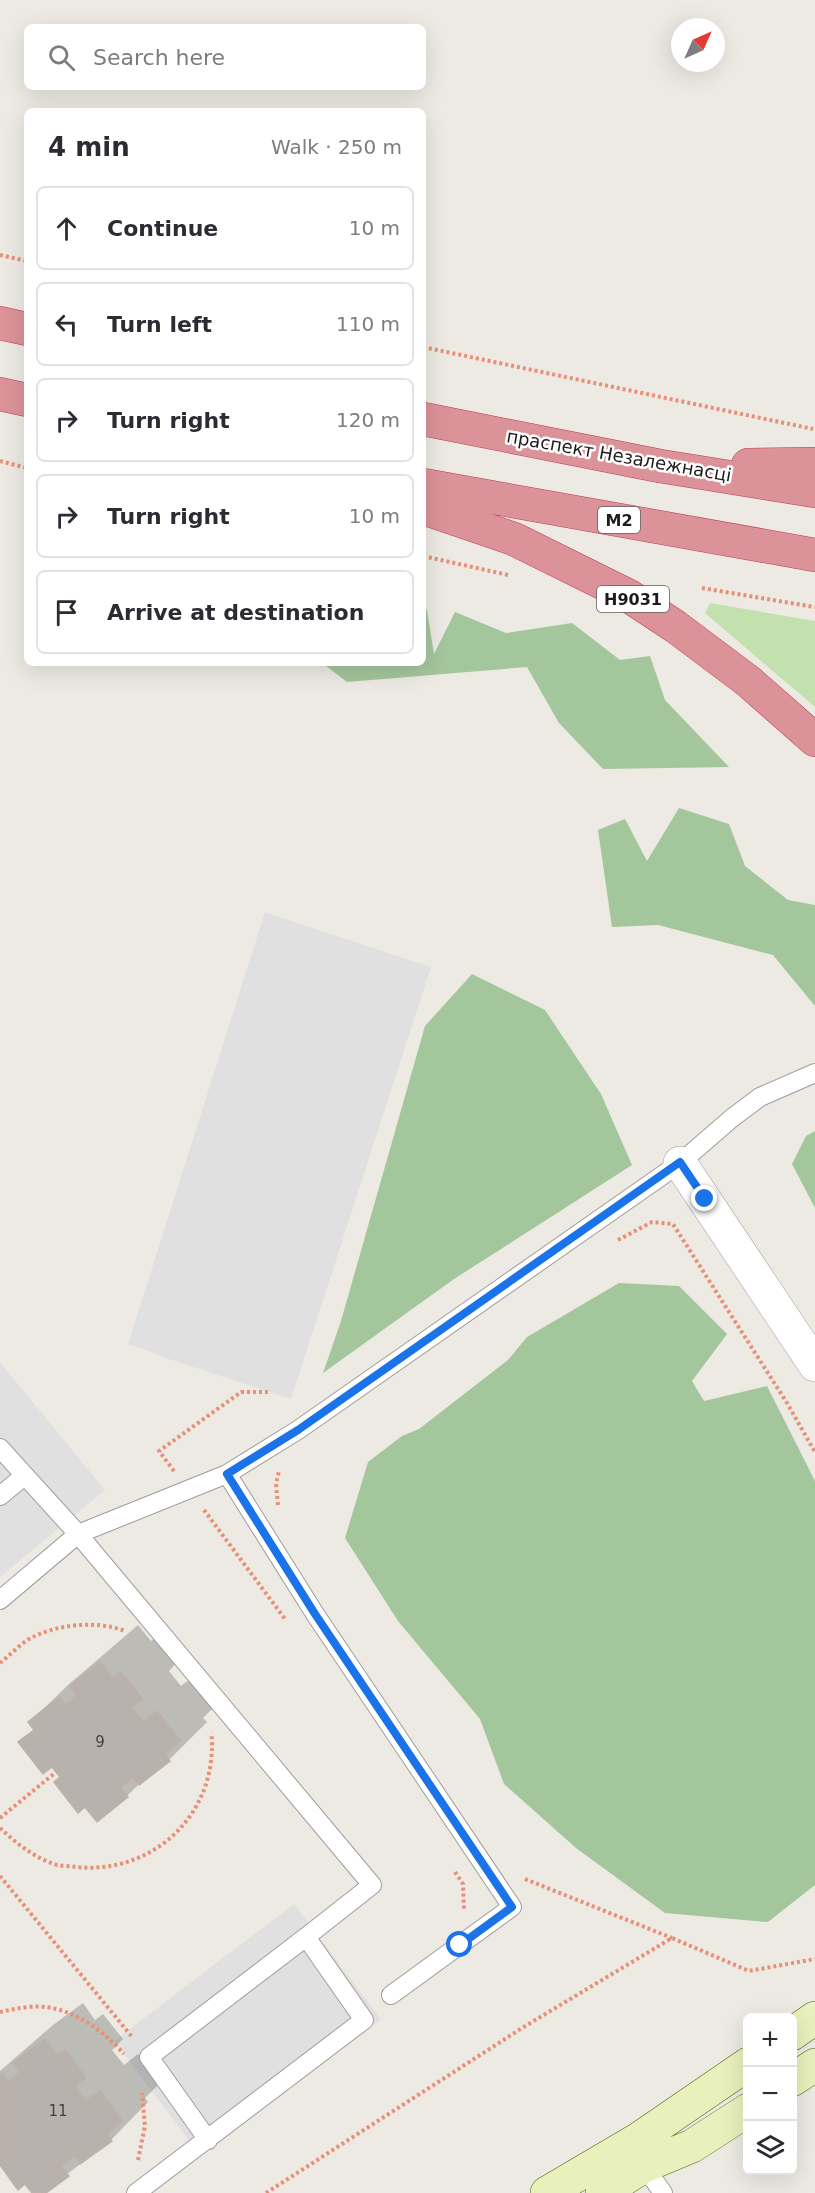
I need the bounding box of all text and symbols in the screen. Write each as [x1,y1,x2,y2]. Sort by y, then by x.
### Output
north arrow [671,18,725,72]
search box [24,24,426,90]
icon: search [45,41,78,74]
text: Search here [93,45,225,70]
text: 4 min [48,132,130,162]
text: Walk · 250 m [271,135,402,159]
icon: ahead [50,212,83,245]
text: Continue [107,216,218,241]
text: 10 m [349,216,400,240]
icon: left [50,308,83,341]
text: Turn left [107,312,212,337]
text: 110 m [336,312,400,336]
icon: right [50,404,83,437]
text: Turn right [107,408,230,433]
text: 120 m [336,408,400,432]
street label: праспект Незалежнасці [505,425,733,486]
icon: right [50,500,83,533]
text: Turn right [107,504,230,529]
text: 10 m [349,504,400,528]
road number: М2 [598,507,640,533]
road number: Н9031 [597,586,669,612]
icon: arrive [50,596,83,629]
text: Arrive at destination [107,600,364,625]
route end [691,1185,717,1211]
house number: 9 [95,1733,105,1751]
route start [446,1931,472,1957]
map controls [743,2013,797,2175]
button: + [743,2013,797,2067]
button: − [743,2067,797,2121]
house number: 11 [48,2102,68,2120]
button: layers [743,2121,797,2175]

